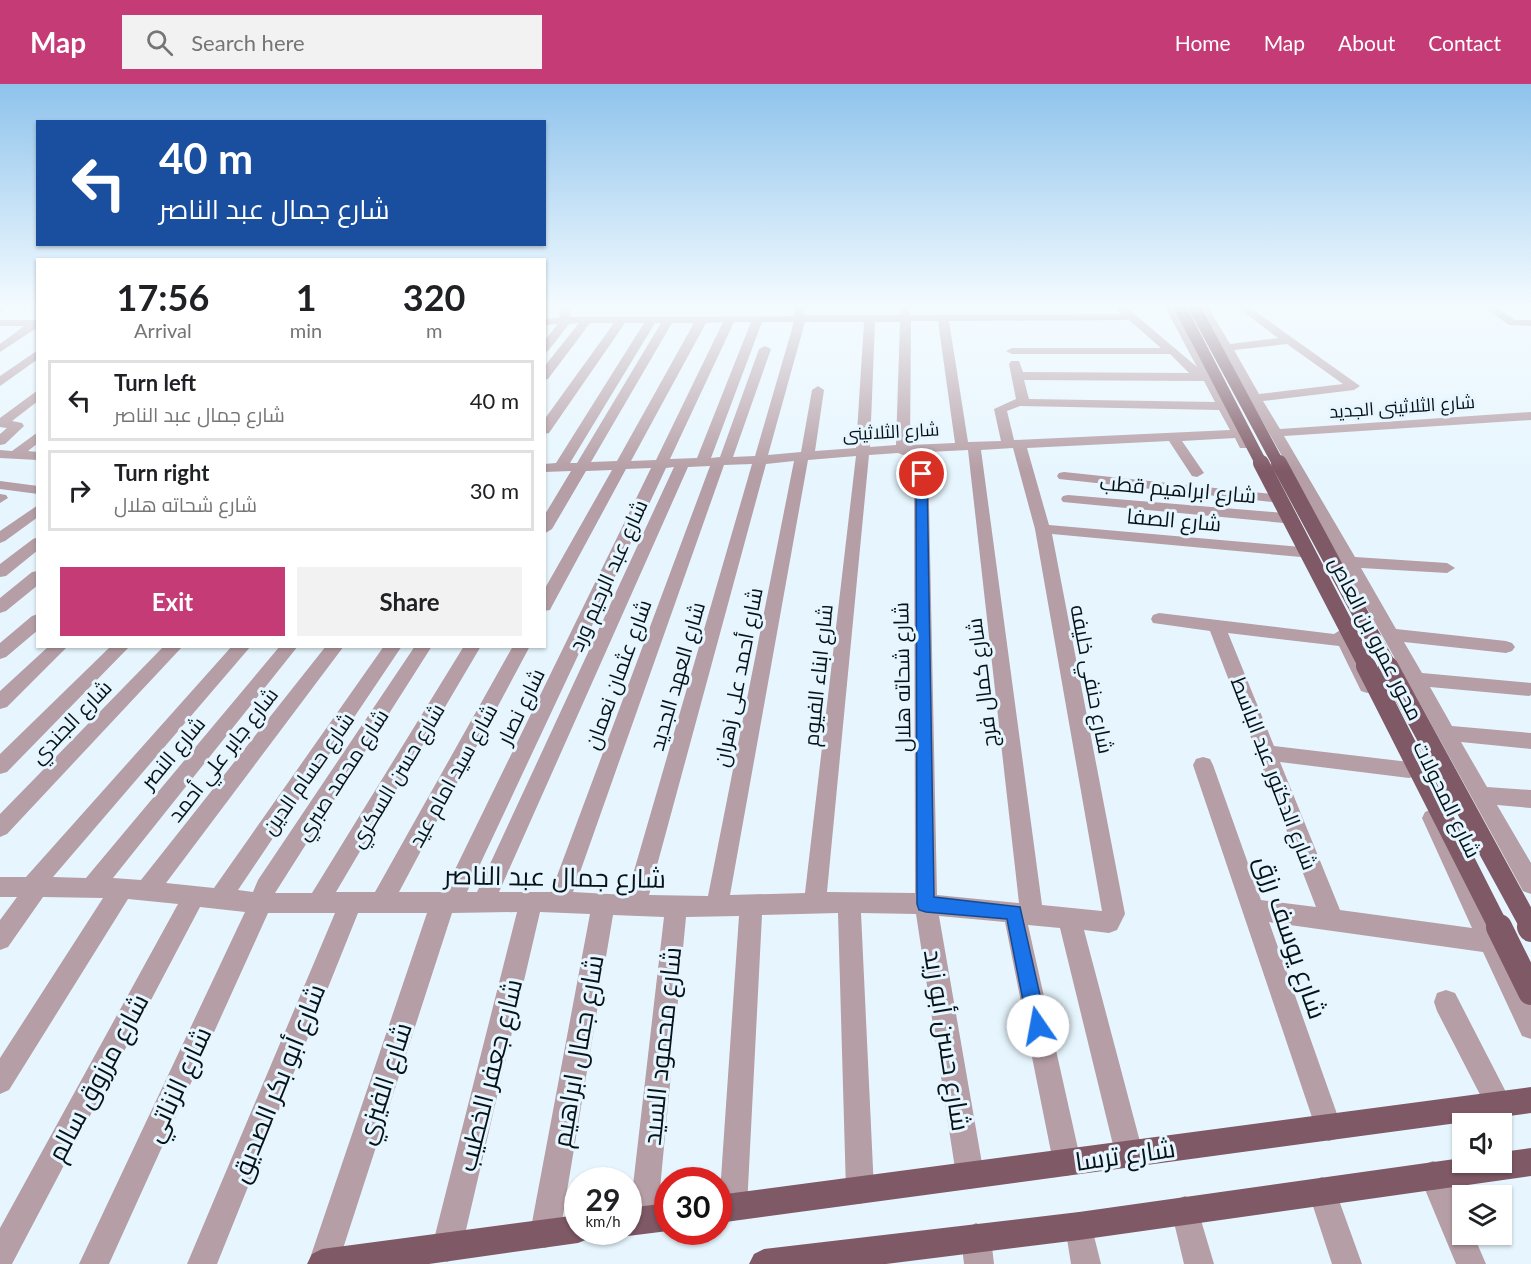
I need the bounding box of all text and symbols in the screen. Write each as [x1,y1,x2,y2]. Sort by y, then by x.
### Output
search box [122,15,542,69]
text: Map [30,25,86,59]
icon: search [143,26,176,59]
text: Search here [191,29,305,56]
text: Home [1175,30,1231,55]
text: Map [1264,30,1305,55]
text: About [1338,30,1395,55]
text: Contact [1428,30,1501,55]
text: 40 m [159,133,253,183]
icon: left [60,144,138,222]
text: شارع جمال عبد الناصر [159,192,389,225]
text: 17:56 [117,275,209,319]
text: 1 [296,275,317,319]
text: 320 [403,275,465,319]
text: Arrival [134,318,192,342]
text: min [290,318,322,342]
text: m [426,318,442,342]
text: Turn left [114,369,196,396]
icon: left [63,384,96,417]
text: 40 m [470,387,519,414]
street label: شارع الثلاثينى الجديد [1328,390,1476,424]
text: شارع جمال عبد الناصر [114,402,285,426]
street label: شارع الثلاثينى [842,417,940,447]
pin [896,448,947,499]
icon: arrive [905,457,938,490]
text: Turn right [114,459,209,486]
street label: شارع ابراهيم قطب [1098,469,1257,510]
icon: right [63,474,96,507]
text: 30 m [470,477,519,504]
text: شارع شحاته هلال [114,492,257,516]
street label: شارع عبد الرحيم ورد [562,495,654,656]
street label: شارع الصفا [1125,502,1222,539]
street label: محور عمرو بن العاص [1323,552,1429,725]
button: Exit [60,567,285,636]
button: Share [297,567,522,636]
street label: شارع أحمد على زهران [707,585,770,769]
street label: شارع عثمان نعمان [578,596,659,753]
street label: شارع العهد الجديد [643,599,712,754]
street label: شارع شحاته هلال [887,602,918,752]
street label: شارع حنفي خليفه [1061,602,1120,756]
street label: شارع ابناء الفيوم [797,603,840,748]
street label: شارع كمال فرج [961,617,1004,749]
street label: شارع نصار [491,664,552,750]
street label: شارع الدكتور عبد الباسط [1224,673,1323,874]
street label: شارع الجندي [24,674,120,771]
street label: شارع جابر علي أحمد [162,682,286,829]
street label: شارع حسن السكري [343,698,453,854]
street label: شارع سيد امام عيد [402,699,504,852]
street label: شارع محمد صبري [289,704,397,847]
street label: شارع حسام الدين [256,707,361,841]
street label: شارع النصر [134,711,212,796]
street label: شارع المحولات [1406,737,1487,863]
street label: شارع يوسف رزق [1247,851,1335,1024]
street label: شارع جمال عبد الناصر [442,858,666,896]
street label: شارع محمود السيد [635,945,689,1147]
street label: شارع حسن أبو زيد [916,947,978,1133]
street label: شارع جمال ابراهيم [544,952,613,1150]
street label: شارع جعفر الخطيب [450,975,530,1175]
street label: شارع أبو بكر الصديق [223,979,333,1188]
street label: شارع مرزوق سالم [39,988,157,1168]
position arrow [1006,994,1070,1058]
street label: شارع الفيزي [348,1018,423,1150]
street label: شارع الزناتي [136,1021,223,1149]
map controls [1452,1113,1512,1245]
button: sound [1452,1113,1512,1173]
street label: شارع ترسا [1073,1131,1177,1179]
speed limit sign: 30 [654,1167,732,1245]
text: 29 [586,1181,620,1217]
button: layers [1452,1185,1512,1245]
text: km/h [585,1212,621,1230]

